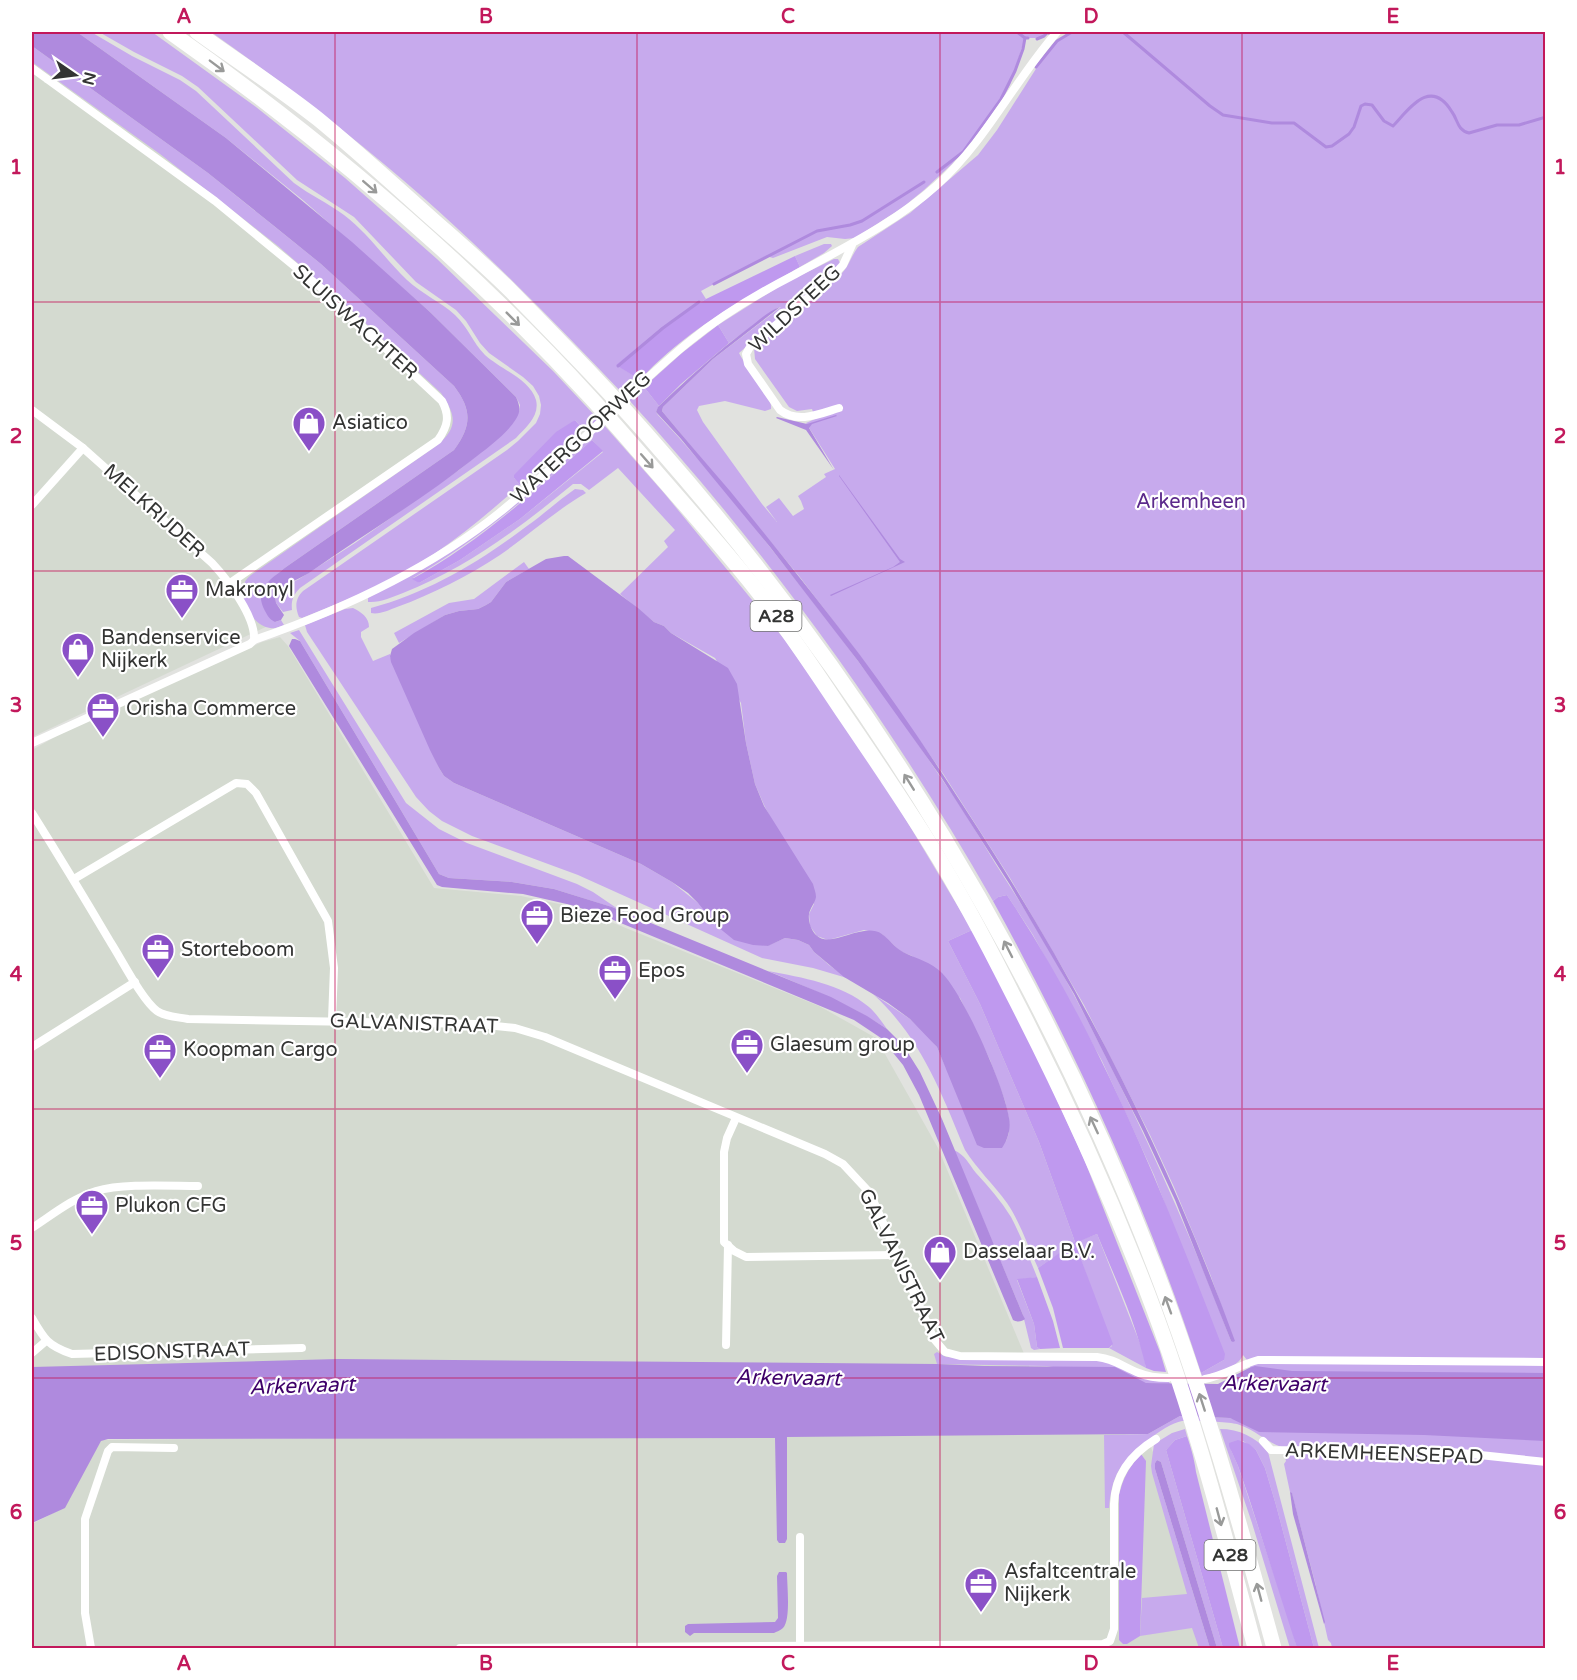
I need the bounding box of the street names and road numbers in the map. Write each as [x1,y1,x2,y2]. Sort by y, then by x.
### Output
street label: SLUISWACHTER [288,260,422,384]
street label: WILDSTEEG [744,260,846,358]
street label: WATERGOORWEG [506,367,656,509]
street label: MELKRIJDER [98,459,210,563]
road number: A28 [750,601,802,631]
street label: GALVANISTRAAT [329,1009,499,1039]
street label: GALVANISTRAAT [853,1185,949,1347]
street label: EDISONSTRAAT [93,1337,251,1367]
street label: ARKEMHEENSEPAD [1284,1439,1484,1469]
road number: A28 [1204,1540,1256,1570]

